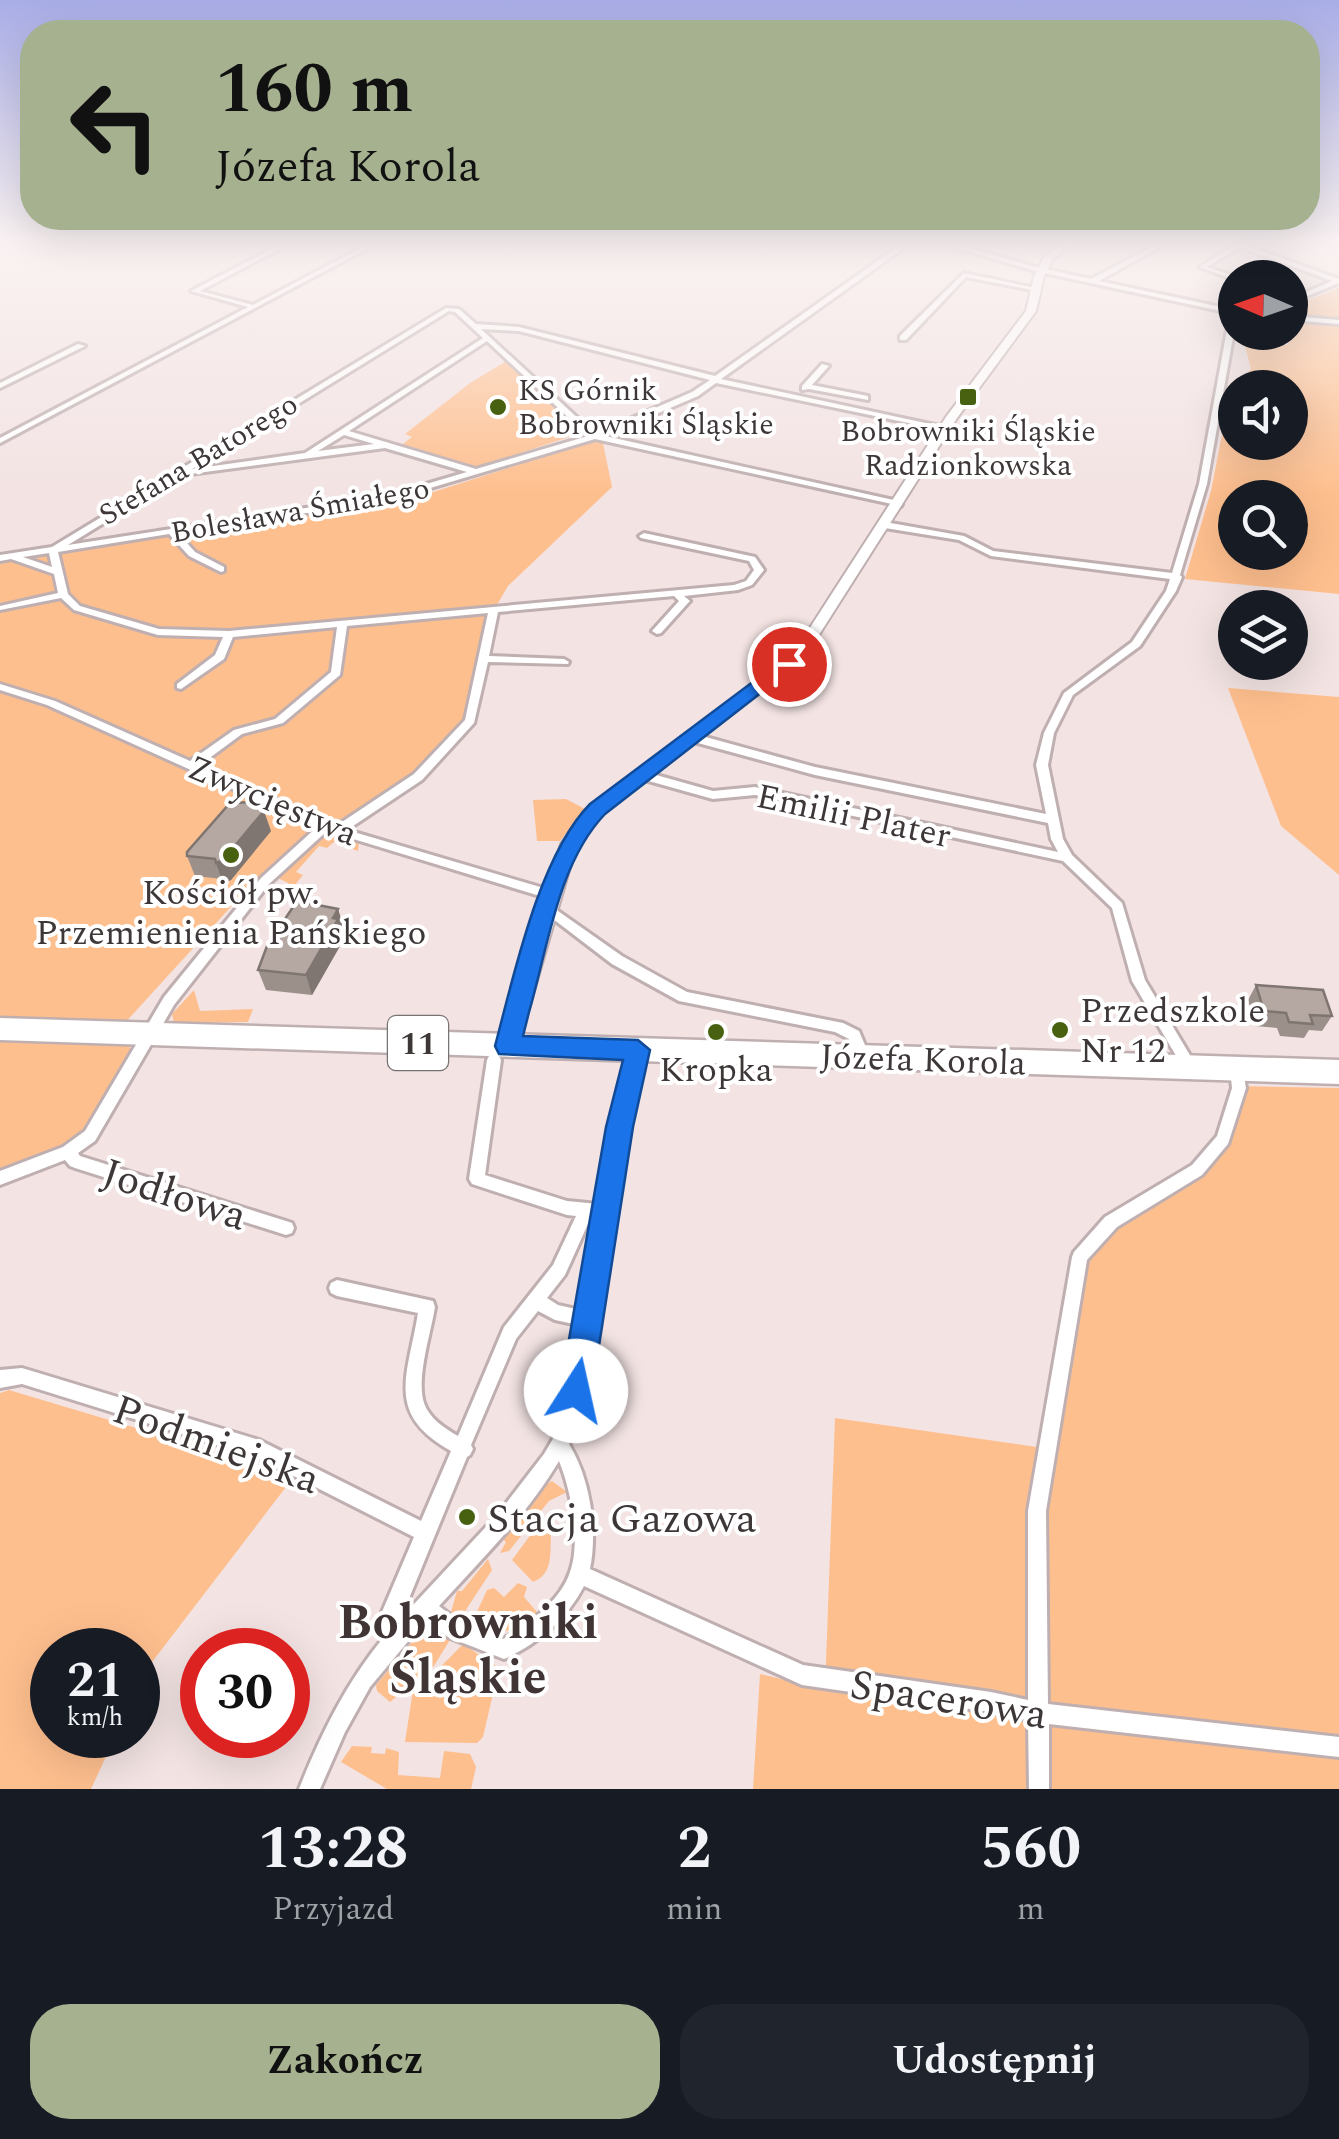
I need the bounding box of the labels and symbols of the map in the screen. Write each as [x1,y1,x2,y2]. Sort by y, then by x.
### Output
north arrow [1218,260,1308,350]
place label: KS Górnik Bobrowniki Śląskie [518,368,774,448]
street label: Stefana Batorego [90,382,307,538]
marker: Bobrowniki Śląskie Radzionkowska [957,386,979,408]
marker: KS Górnik Bobrowniki Śląskie [487,396,509,418]
place label: Bobrowniki Śląskie Radzionkowska [840,409,1096,489]
street label: Bolesława Śmiałego [167,466,433,556]
pin [747,622,832,707]
street label: Zwycięstwa [179,742,366,861]
street label: Emilii Plater [752,770,956,863]
marker: Kościół pw. Przemienienia Pańskiego [220,844,242,866]
place label: Kościół pw. Przemienienia Pańskiego [36,867,426,960]
place label: Przedszkole Nr 12 [1080,985,1265,1078]
road number: 11 [388,1016,448,1070]
marker: Przedszkole Nr 12 [1049,1019,1071,1041]
marker: Kropka [705,1021,727,1043]
street label: Józefa Korola [819,1030,1027,1091]
place label: Kropka [659,1044,773,1097]
street label: Jodłowa [94,1142,255,1249]
position arrow [524,1339,628,1443]
street label: Podmiejska [104,1379,329,1512]
place label: Stacja Gazowa [487,1488,757,1551]
marker: Stacja Gazowa [456,1506,478,1528]
district label: Bobrowniki Śląskie [338,1587,598,1715]
speed limit sign: 30 [180,1628,310,1758]
street label: Spacerowa [845,1654,1052,1747]

